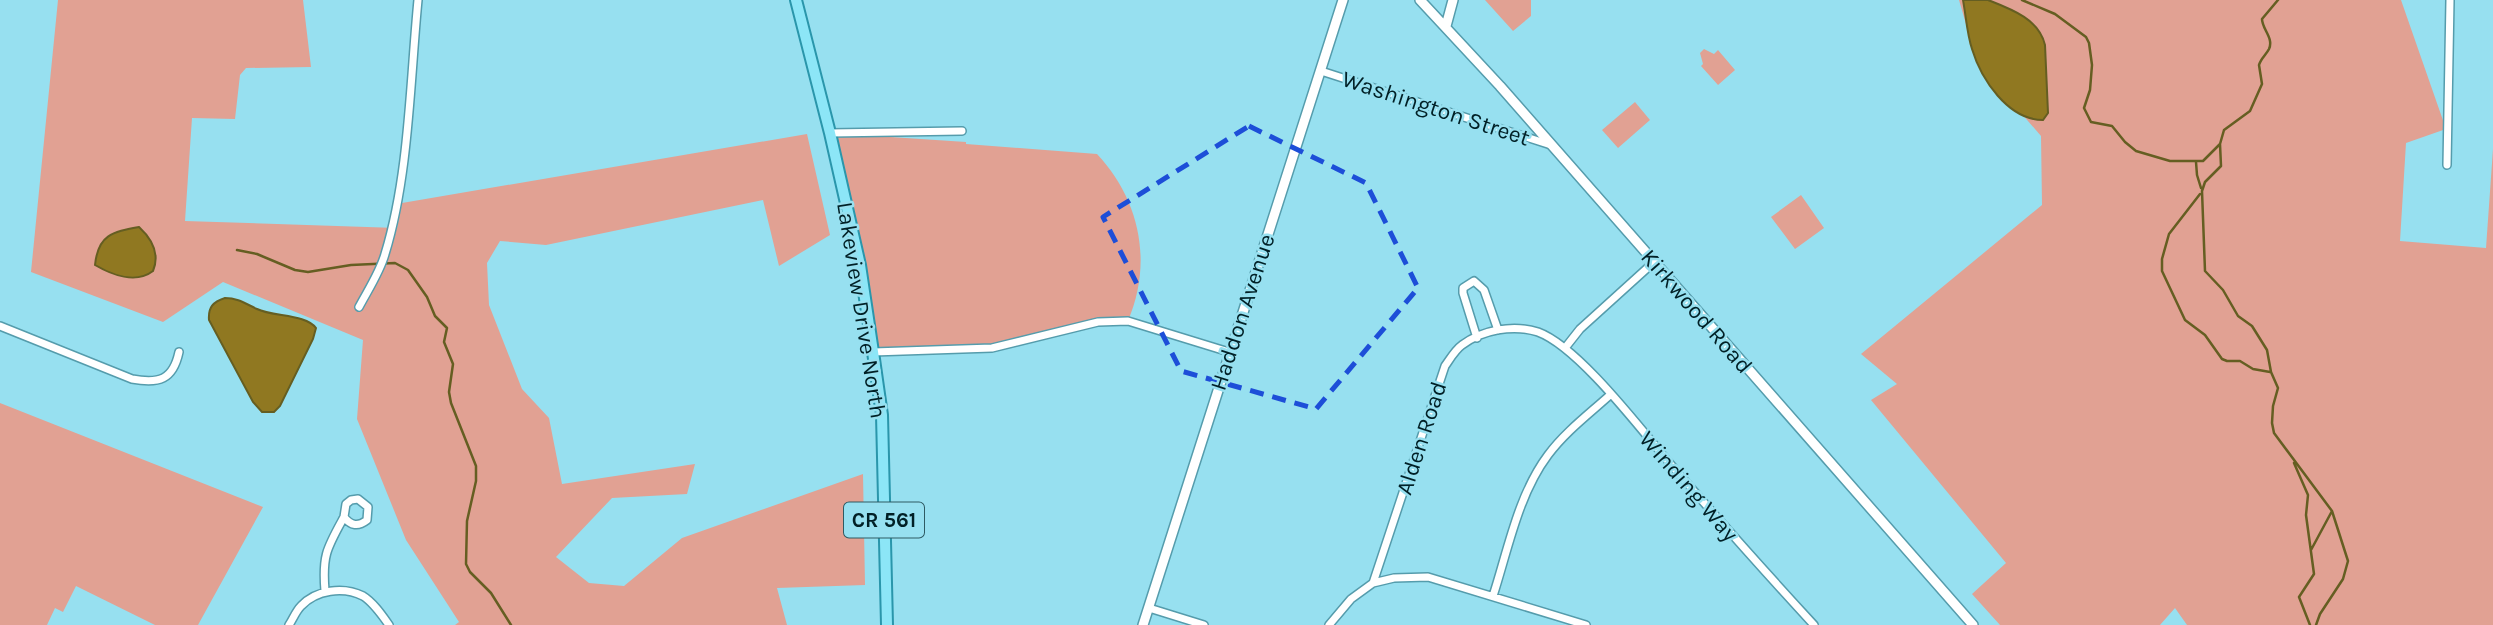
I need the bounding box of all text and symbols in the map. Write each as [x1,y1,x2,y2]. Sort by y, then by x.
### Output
street label: Washington Street [1339,65,1533,152]
street label: Lakeview Drive North [831,200,892,420]
street label: Haddon Avenue [1204,231,1280,394]
street label: Kirkwood Road [1635,244,1758,379]
street label: Alden Road [1390,378,1452,498]
street label: Winding Way [1633,426,1744,547]
road number: CR 561 [844,503,924,538]

